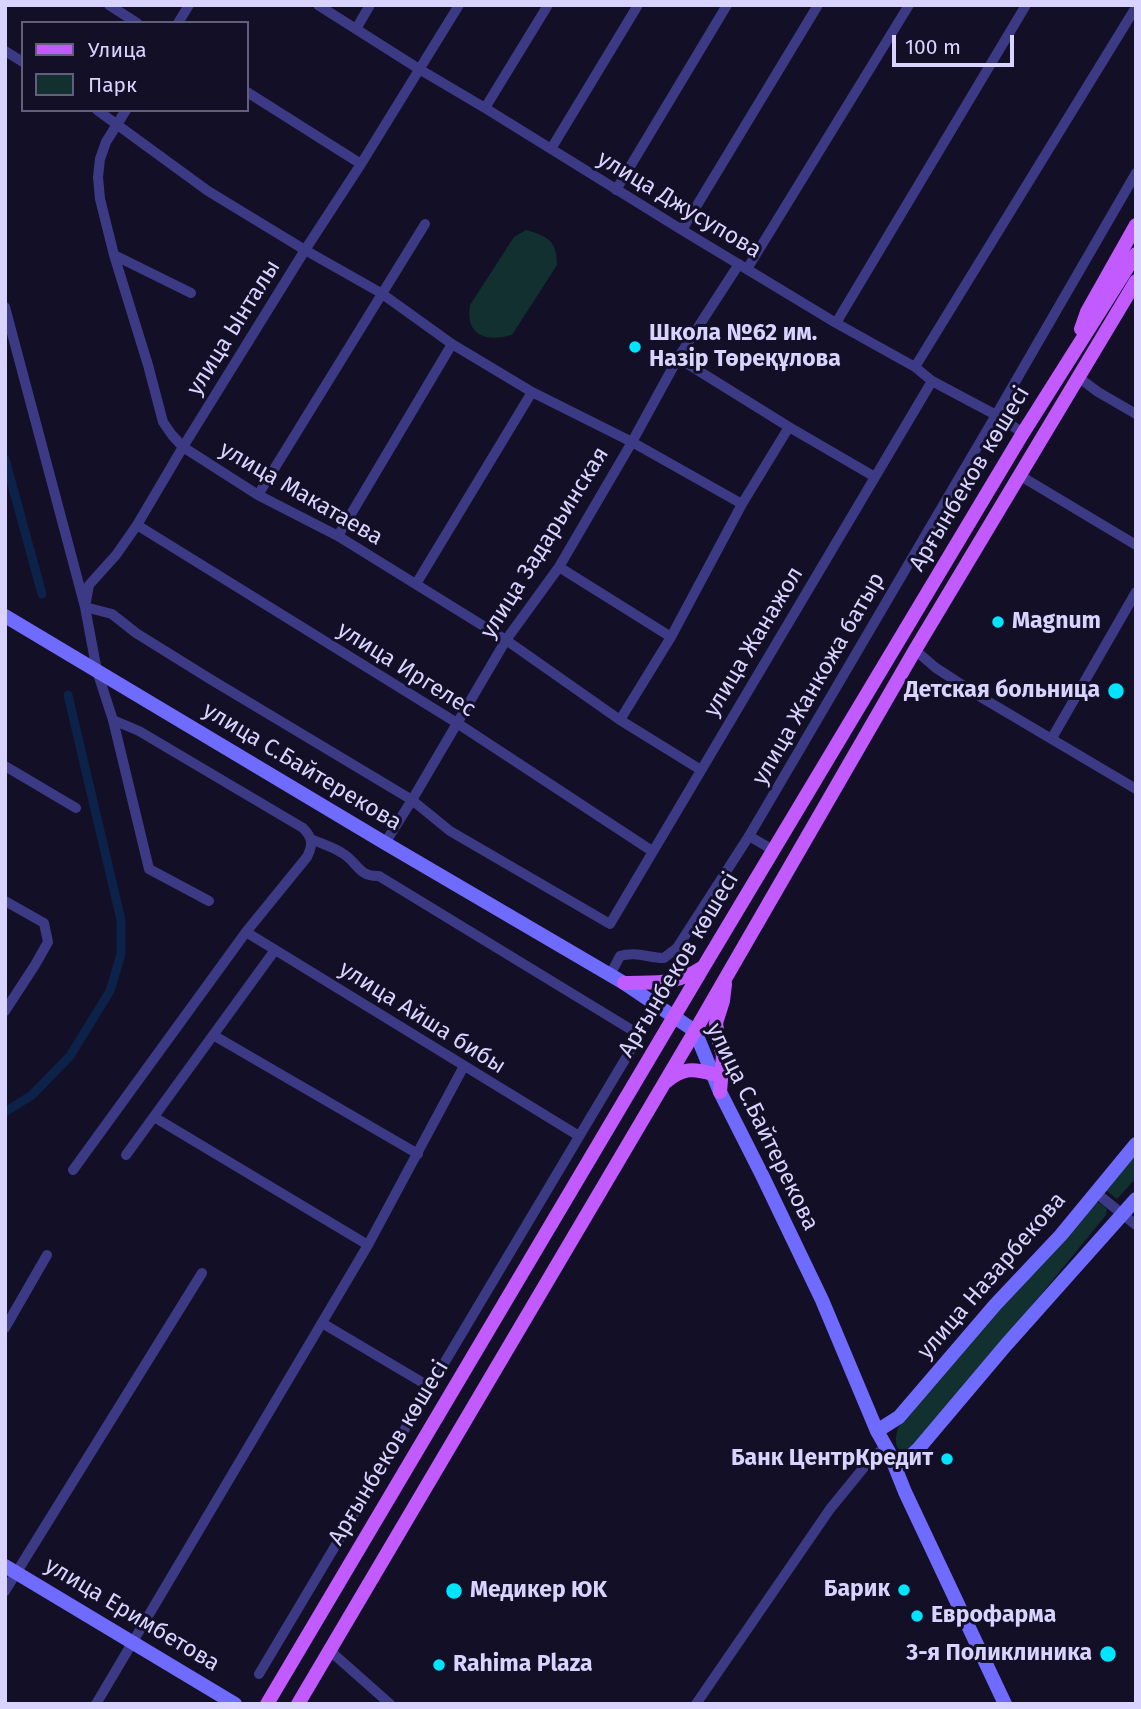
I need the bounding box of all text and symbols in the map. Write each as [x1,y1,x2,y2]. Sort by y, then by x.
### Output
legend [21,21,248,112]
scale bar [896,21,1018,65]
text: 100 m [905,34,961,60]
text: Улица [88,37,147,63]
text: Парк [88,72,137,98]
street label: улица Джусупова [592,145,766,265]
street label: улица Ынталы [181,255,287,401]
place label: Школа №62 им. Назір Төреқұлова [649,320,841,374]
marker: Школа №62 им. Назір Төреқұлова [627,339,643,355]
street label: Арғынбеков көшесі [904,381,1036,577]
street label: улица Макатаева [214,436,388,552]
street label: улица Задарьинская [475,442,615,644]
street label: улица Жанажол [698,562,810,722]
street label: улица Жанкожа батыр [747,568,891,790]
place label: Magnum [1012,608,1101,636]
marker: Magnum [990,614,1006,630]
street label: улица Иргелес [332,616,480,724]
place label: Детская больница [904,677,1100,705]
marker: Детская больница [1106,681,1126,701]
street label: улица С.Байтерекова [198,697,406,837]
street label: Арғынбеков көшесі [613,867,745,1063]
street label: улица Айша бибы [334,956,510,1080]
street label: улица С.Байтерекова [700,1019,824,1235]
street label: улица Назарбекова [912,1187,1072,1365]
street label: Арғынбеков көшесі [323,1355,455,1551]
place label: Банк ЦентрКредит [731,1445,933,1473]
marker: Банк ЦентрКредит [939,1451,955,1467]
street label: улица Еримбетова [40,1552,224,1678]
place label: Барик [824,1576,890,1604]
place label: Медикер ЮK [470,1577,607,1605]
marker: Медикер ЮK [444,1581,464,1601]
marker: Барик [896,1582,912,1598]
place label: Еврофарма [931,1602,1056,1630]
marker: Еврофарма [909,1608,925,1624]
place label: 3-я Поликлиника [906,1640,1092,1668]
marker: 3-я Поликлиника [1098,1644,1118,1664]
place label: Rahima Plaza [453,1651,593,1679]
marker: Rahima Plaza [431,1657,447,1673]

